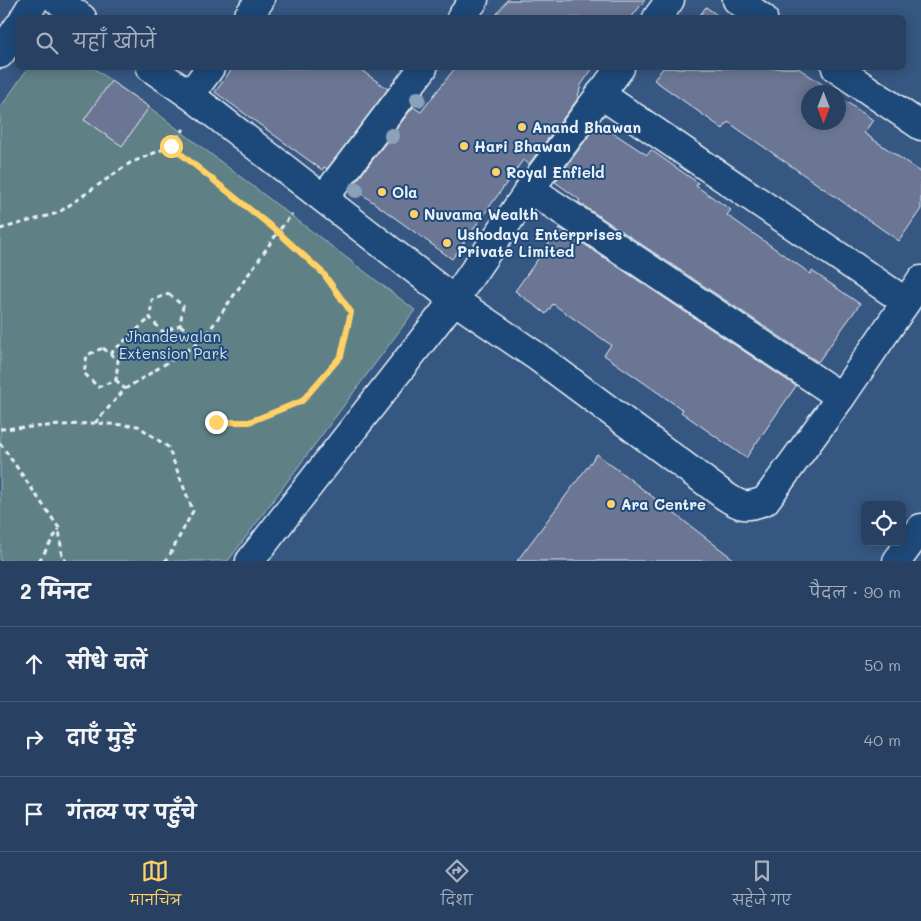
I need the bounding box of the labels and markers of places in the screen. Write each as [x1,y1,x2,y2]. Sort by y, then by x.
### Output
place label: Anand Bhawan [532,117,641,137]
marker: Anand Bhawan [516,121,528,133]
place label: Hari Bhawan [474,136,571,156]
marker: Hari Bhawan [458,140,470,152]
place label: Royal Enfield [506,162,605,182]
marker: Royal Enfield [490,166,502,178]
place label: Ola [392,182,417,202]
marker: Ola [376,186,388,198]
place label: Nuvama Wealth [424,204,538,224]
marker: Nuvama Wealth [408,208,420,220]
place label: Ushodaya Enterprises Private Limited [457,224,622,261]
marker: Ushodaya Enterprises Private Limited [441,237,453,249]
place label: Ara Centre [621,494,706,514]
marker: Ara Centre [605,498,617,510]

